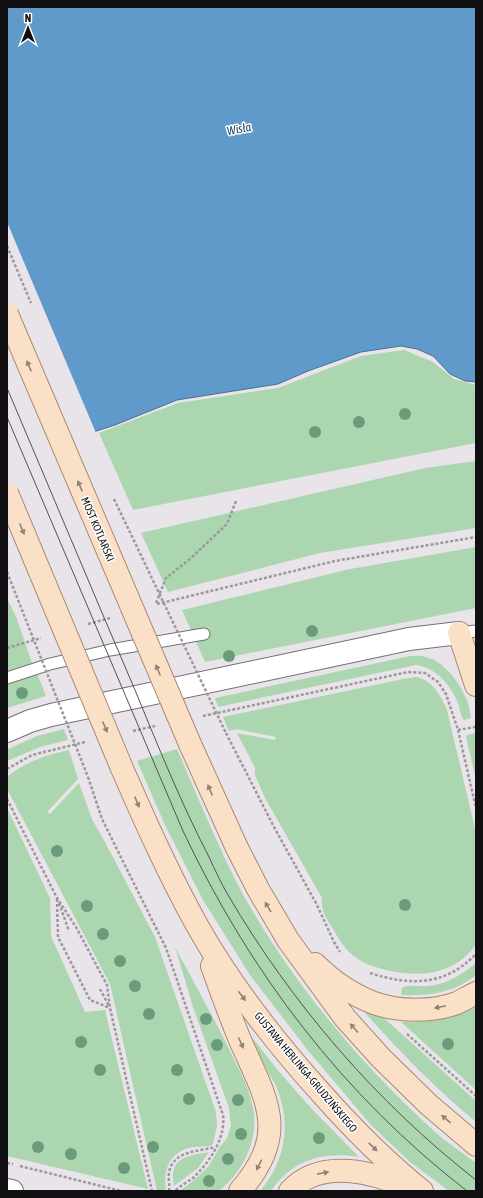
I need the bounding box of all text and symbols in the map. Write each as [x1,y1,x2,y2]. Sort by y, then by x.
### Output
north arrow [8,8,48,48]
text: N [25,12,31,24]
water label: Wisła [226,120,253,138]
one-way arrow [25,360,31,372]
one-way arrow [76,480,83,492]
street label: MOST KOTLARSKI [79,495,117,563]
one-way arrow [19,524,25,535]
one-way arrow [155,663,161,675]
one-way arrow [102,721,108,733]
one-way arrow [207,785,213,796]
one-way arrow [134,796,140,808]
one-way arrow [265,901,272,913]
one-way arrow [238,990,246,1001]
one-way arrow [434,1004,446,1010]
street label: GUSTAWA HERLINGA-GRUDZIŃSKIEGO [252,1010,360,1134]
one-way arrow [349,1023,359,1033]
one-way arrow [238,1037,244,1048]
one-way arrow [441,1115,452,1124]
one-way arrow [368,1142,377,1151]
one-way arrow [255,1160,262,1171]
one-way arrow [317,1169,329,1175]

